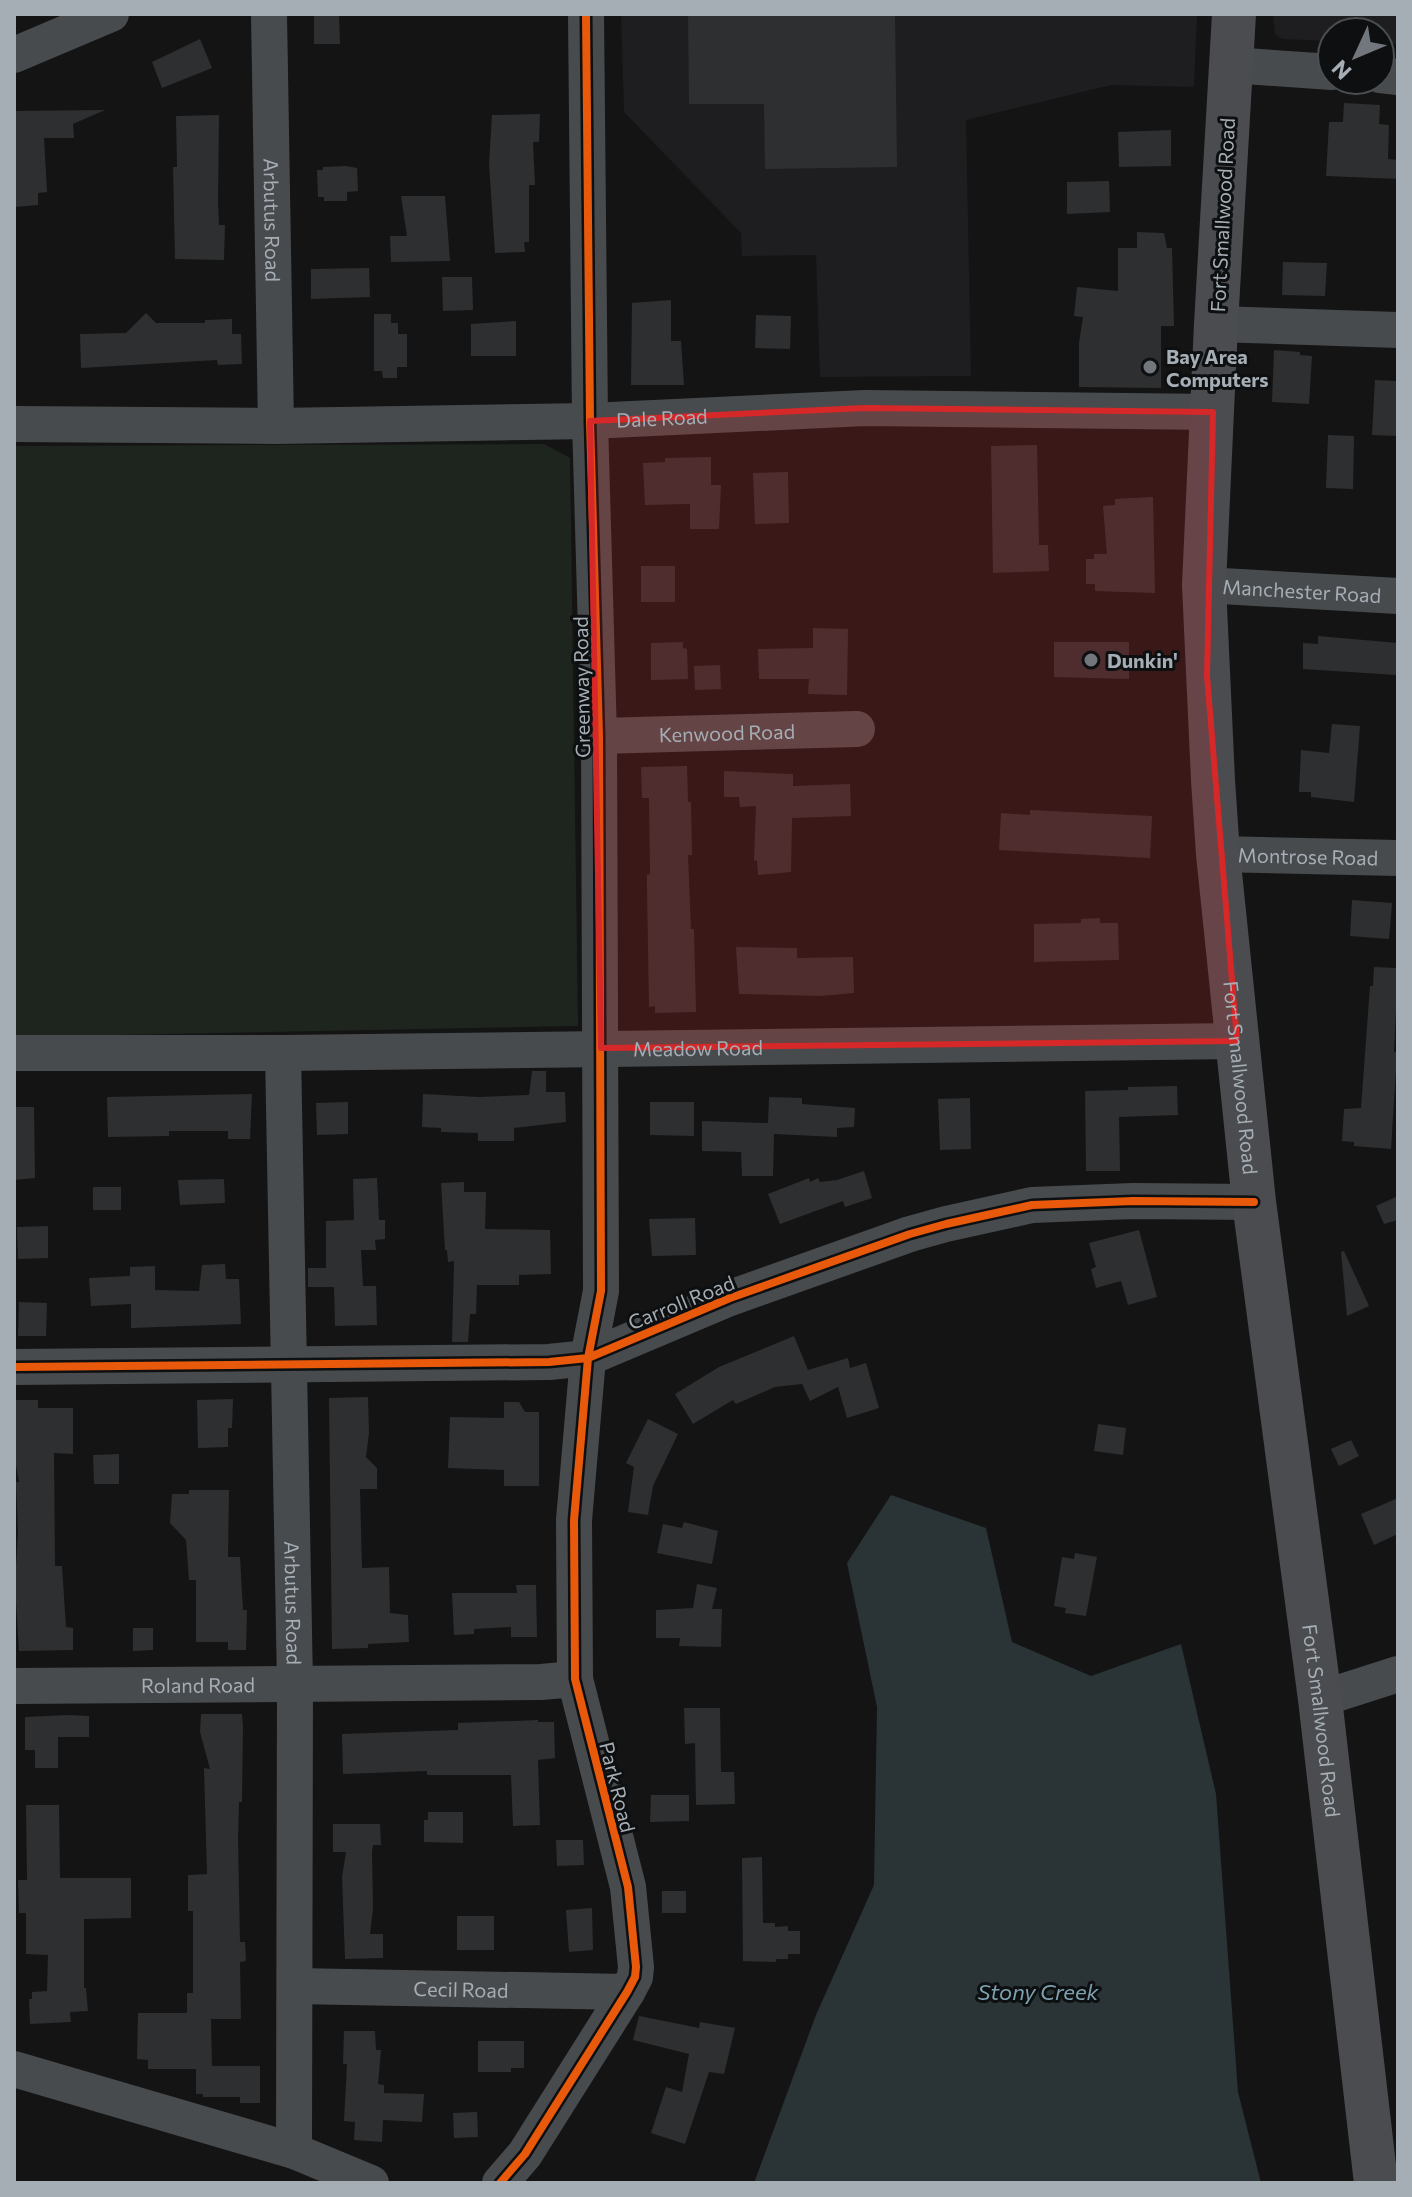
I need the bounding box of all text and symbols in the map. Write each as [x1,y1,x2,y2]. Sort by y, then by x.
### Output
north arrow [1316,16,1396,96]
text: N [1326,55,1357,86]
street label: Fort Smallwood Road [1205,117,1239,313]
street label: Arbutus Road [259,158,286,282]
place label: Bay Area Computers [1166,344,1269,391]
marker: Bay Area Computers [1141,358,1159,376]
street label: Dale Road [616,403,708,432]
street label: Manchester Road [1222,574,1382,607]
street label: Greenway Road [568,616,594,758]
place label: Dunkin' [1107,648,1178,672]
marker: Dunkin' [1082,651,1100,669]
street label: Kenwood Road [659,719,795,746]
street label: Montrose Road [1238,842,1378,870]
street label: Fort Smallwood Road [1219,980,1263,1176]
street label: Meadow Road [633,1035,763,1061]
street label: Carroll Road [624,1270,738,1334]
street label: Arbutus Road [280,1541,307,1665]
street label: Fort Smallwood Road [1298,1622,1346,1818]
street label: Roland Road [141,1672,255,1697]
street label: Park Road [595,1739,641,1835]
street label: Cecil Road [413,1976,509,2002]
water label: Stony Creek [977,1978,1100,2005]

